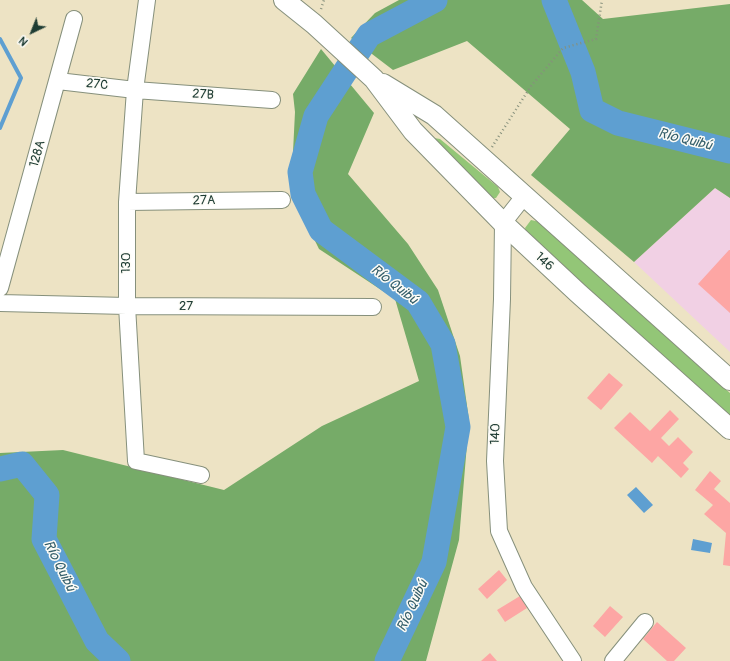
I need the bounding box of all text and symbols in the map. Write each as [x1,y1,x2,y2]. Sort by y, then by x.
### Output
north arrow [12,12,52,52]
text: N [16,34,31,48]
street label: 27C [85,76,109,94]
street label: 27B [192,86,214,104]
water label: Río Quibú [656,125,714,155]
street label: 128A [27,139,49,169]
street label: 27A [193,193,215,209]
street label: 146 [531,249,557,275]
street label: 130 [119,252,135,274]
water label: Río Quibú [367,262,421,308]
street label: 27 [179,299,193,315]
street label: 140 [488,423,504,445]
water label: Río Quibú [39,538,79,594]
water label: Río Quibú [394,578,432,634]

